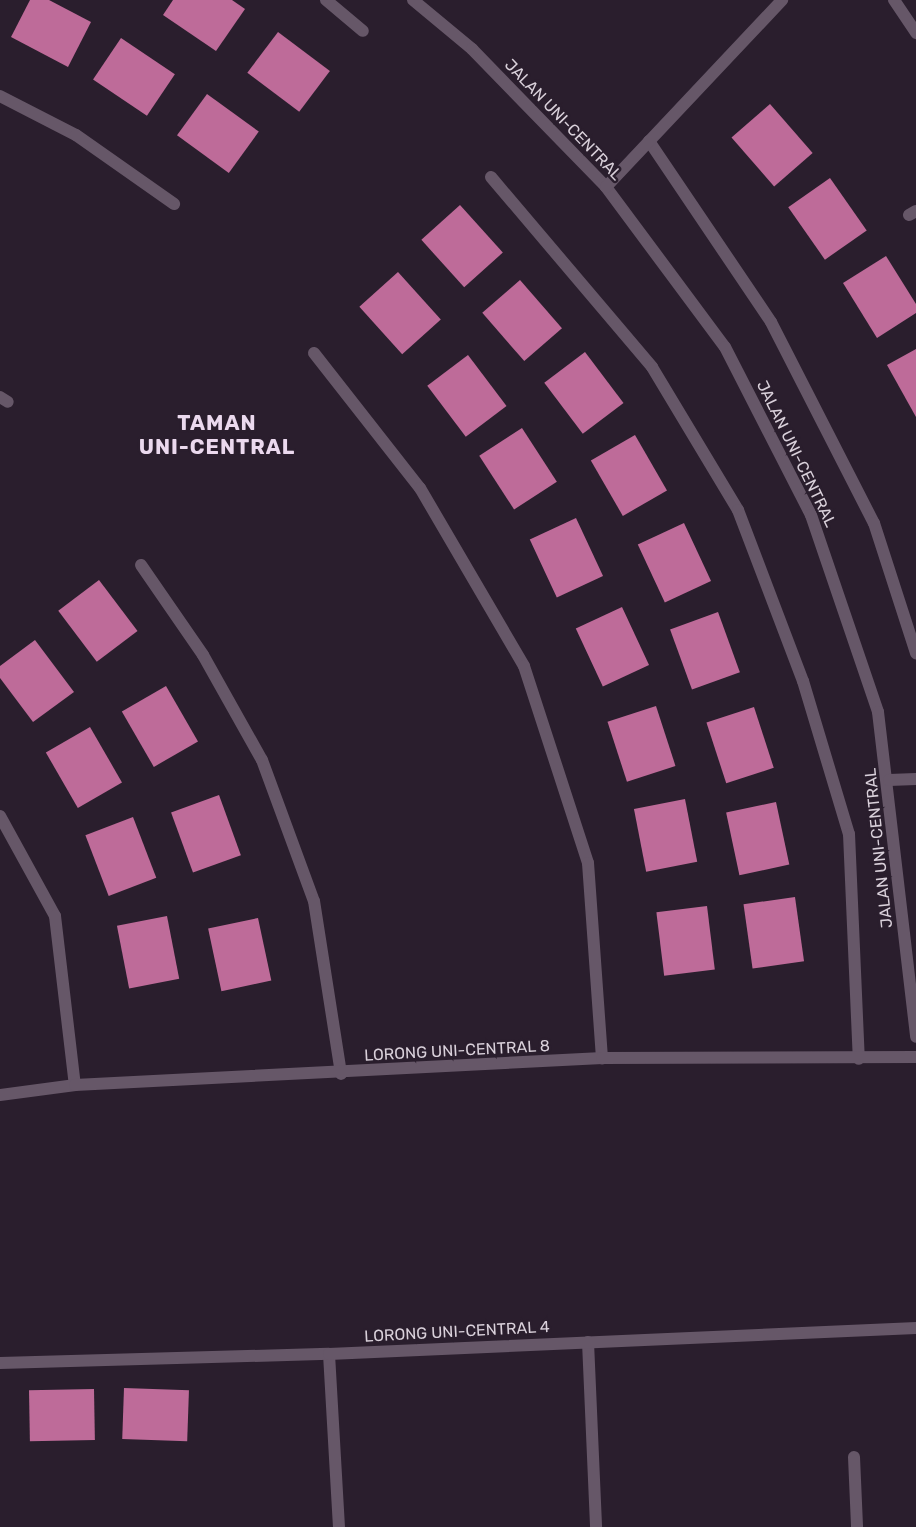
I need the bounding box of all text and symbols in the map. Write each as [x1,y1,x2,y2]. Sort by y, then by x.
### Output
street label: JALAN UNI-CENTRAL [500,56,626,184]
street label: JALAN UNI-CENTRAL [752,378,840,530]
district label: TAMAN UNI-CENTRAL [137,410,297,460]
street label: JALAN UNI-CENTRAL [861,767,897,929]
street label: LORONG UNI-CENTRAL 8 [363,1037,551,1065]
street label: LORONG UNI-CENTRAL 4 [364,1318,550,1346]

